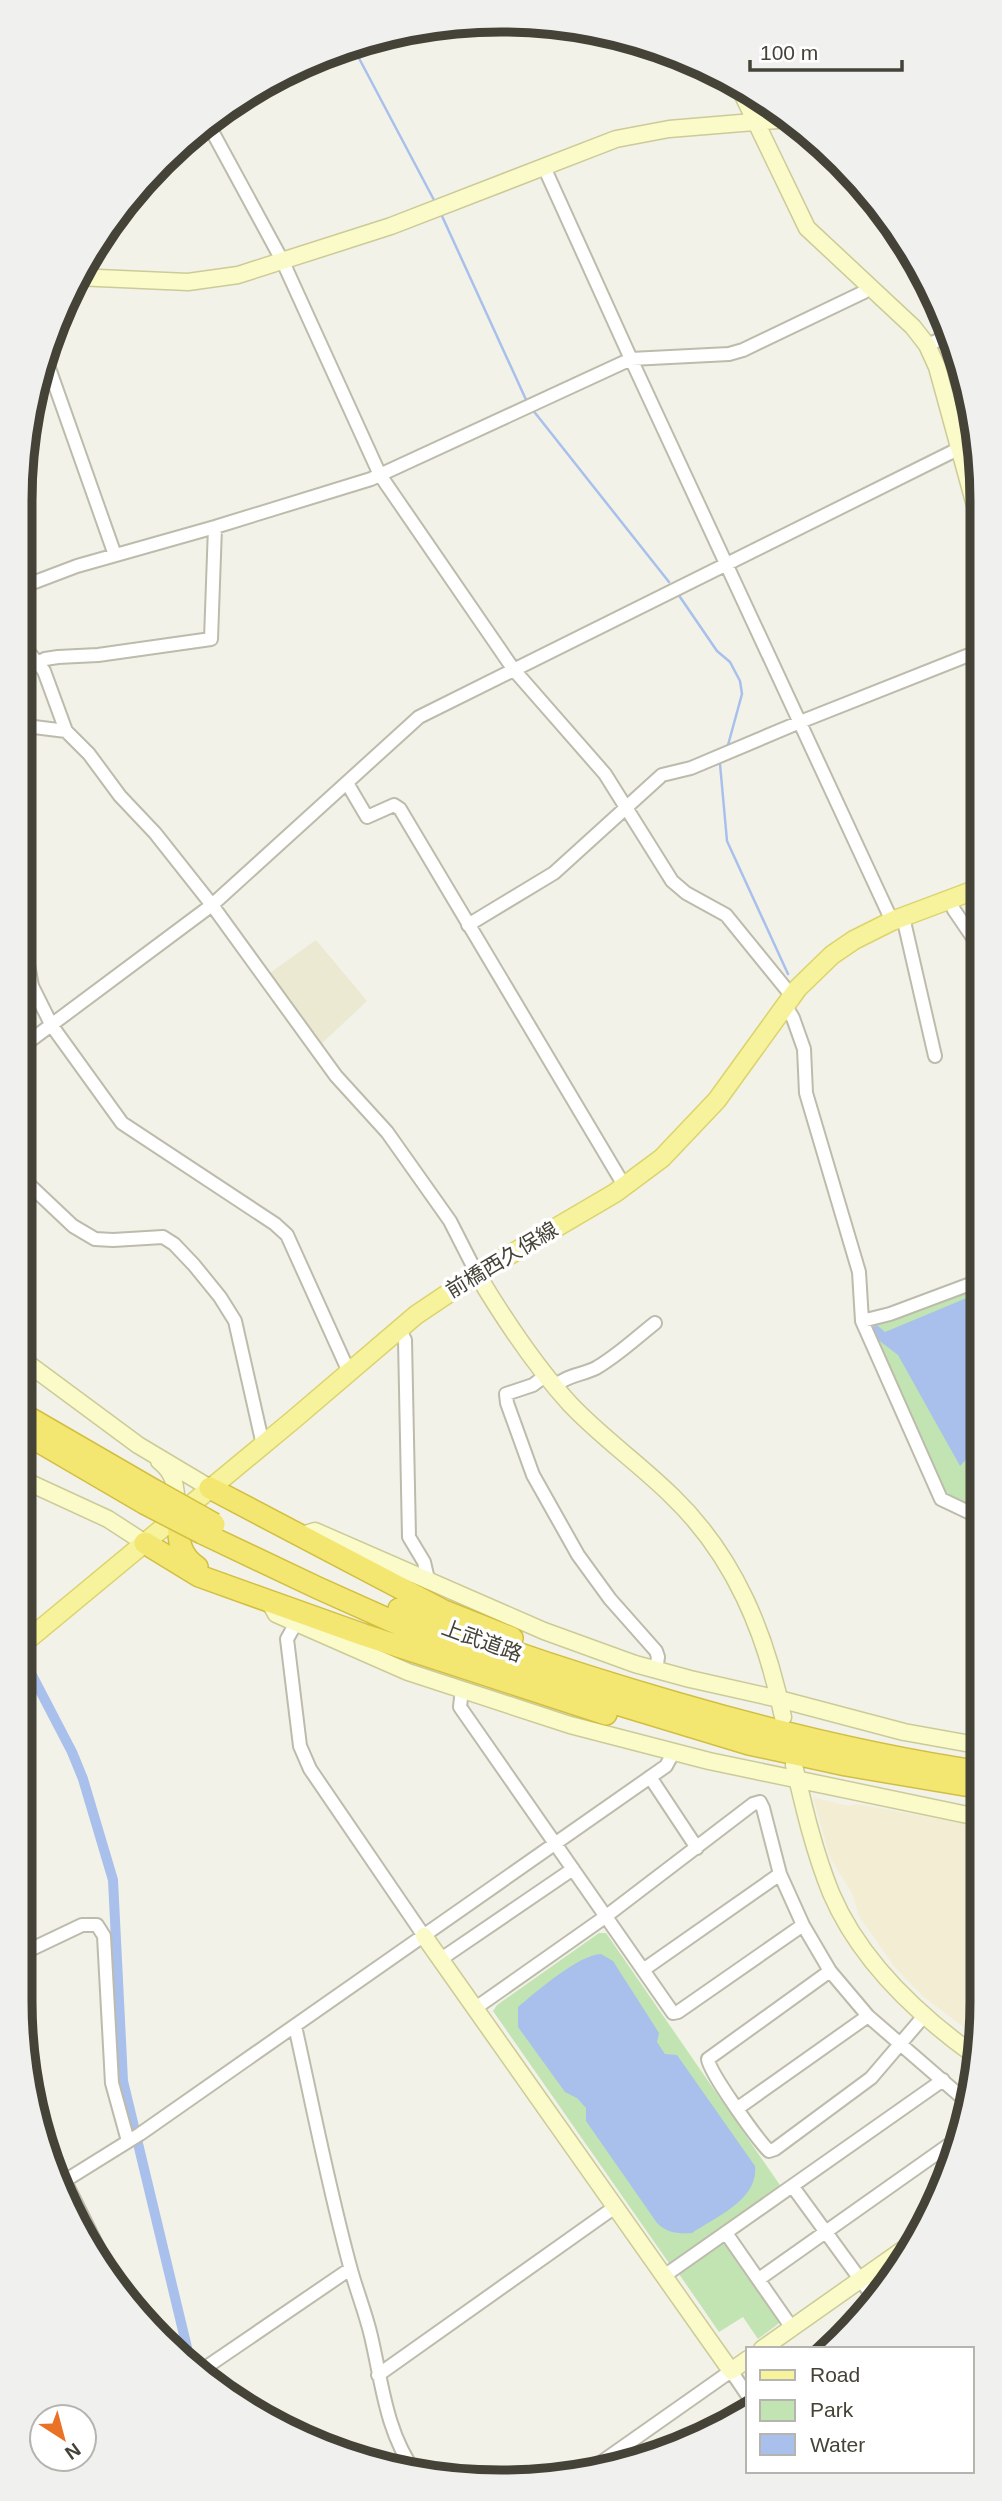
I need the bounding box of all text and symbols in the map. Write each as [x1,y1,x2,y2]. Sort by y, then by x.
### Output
scale bar [750,28,902,72]
text: 100 m [760,41,818,64]
street label: 前橋西久保線 [442,1217,562,1302]
street label: 上武道路 [439,1615,526,1666]
legend [746,2347,974,2473]
text: Road [810,2363,860,2386]
text: Park [810,2398,854,2421]
north arrow [28,2403,98,2473]
text: Water [810,2433,865,2456]
text: N [61,2439,84,2464]

